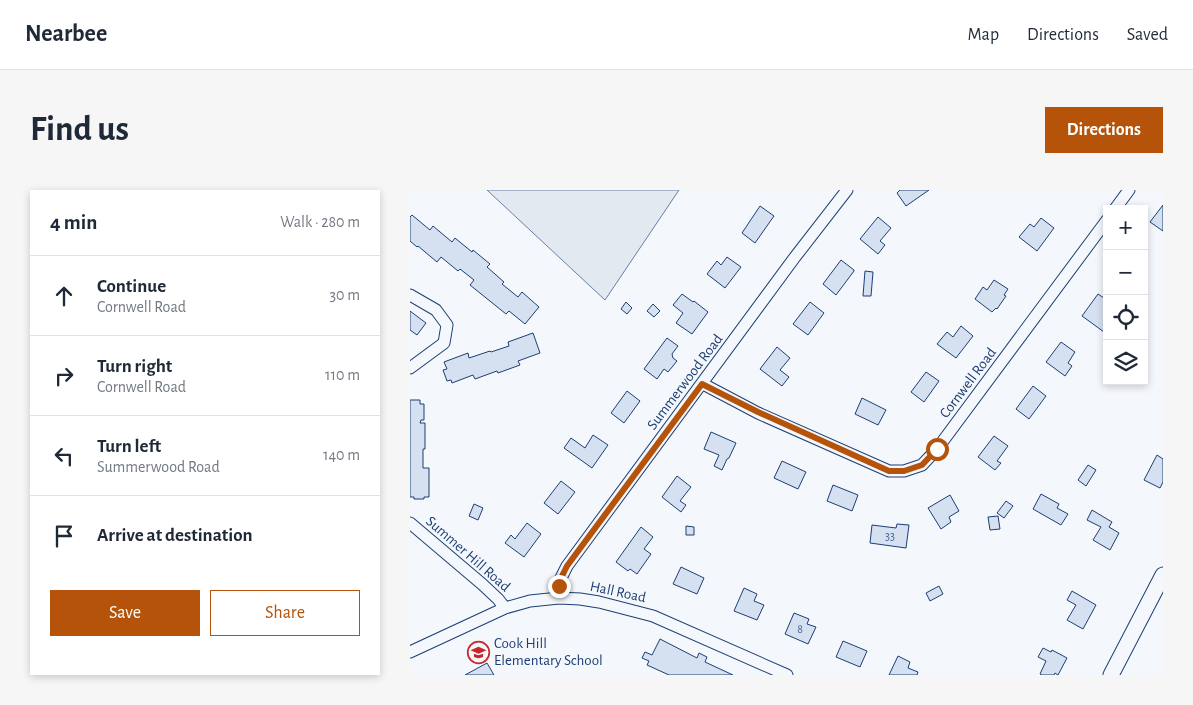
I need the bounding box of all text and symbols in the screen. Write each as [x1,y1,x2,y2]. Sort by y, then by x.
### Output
text: Nearbee [25,22,107,46]
text: Map [968,26,999,44]
text: Directions [1027,26,1099,44]
text: Saved [1127,26,1168,44]
button: Directions [1045,107,1163,153]
text: Find us [30,112,129,147]
map controls [1103,205,1148,385]
button: + [1103,205,1148,250]
text: 4 min [50,212,97,233]
text: Walk · 280 m [280,214,360,230]
button: − [1103,250,1148,295]
text: Continue [97,277,166,296]
icon: ahead [50,282,78,310]
text: 30 m [330,287,360,303]
button: locate [1103,295,1148,340]
text: Cornwell Road [97,299,186,315]
street label: Summerwood Road [644,331,726,432]
button: layers [1103,340,1148,385]
street label: Cornwell Road [937,345,999,421]
text: Turn right [97,357,172,376]
icon: right [50,362,78,390]
text: 110 m [325,367,360,383]
text: Cornwell Road [97,379,186,395]
text: Turn left [97,437,161,456]
route start [926,438,949,461]
icon: left [50,442,78,470]
text: 140 m [323,447,360,463]
text: Summerwood Road [97,459,220,475]
street label: Summer Hill Road [423,513,513,595]
icon: arrive [50,522,78,550]
text: Arrive at destination [97,526,253,545]
house number: 33 [885,530,895,542]
route end [548,575,571,598]
street label: Hall Road [589,579,647,605]
button: Save [50,590,200,636]
button: Share [210,590,360,636]
house number: 8 [797,623,803,635]
place label: Cook Hill Elementary School [494,636,603,668]
school or university icon: Cook Hill Elementary School [466,640,490,664]

